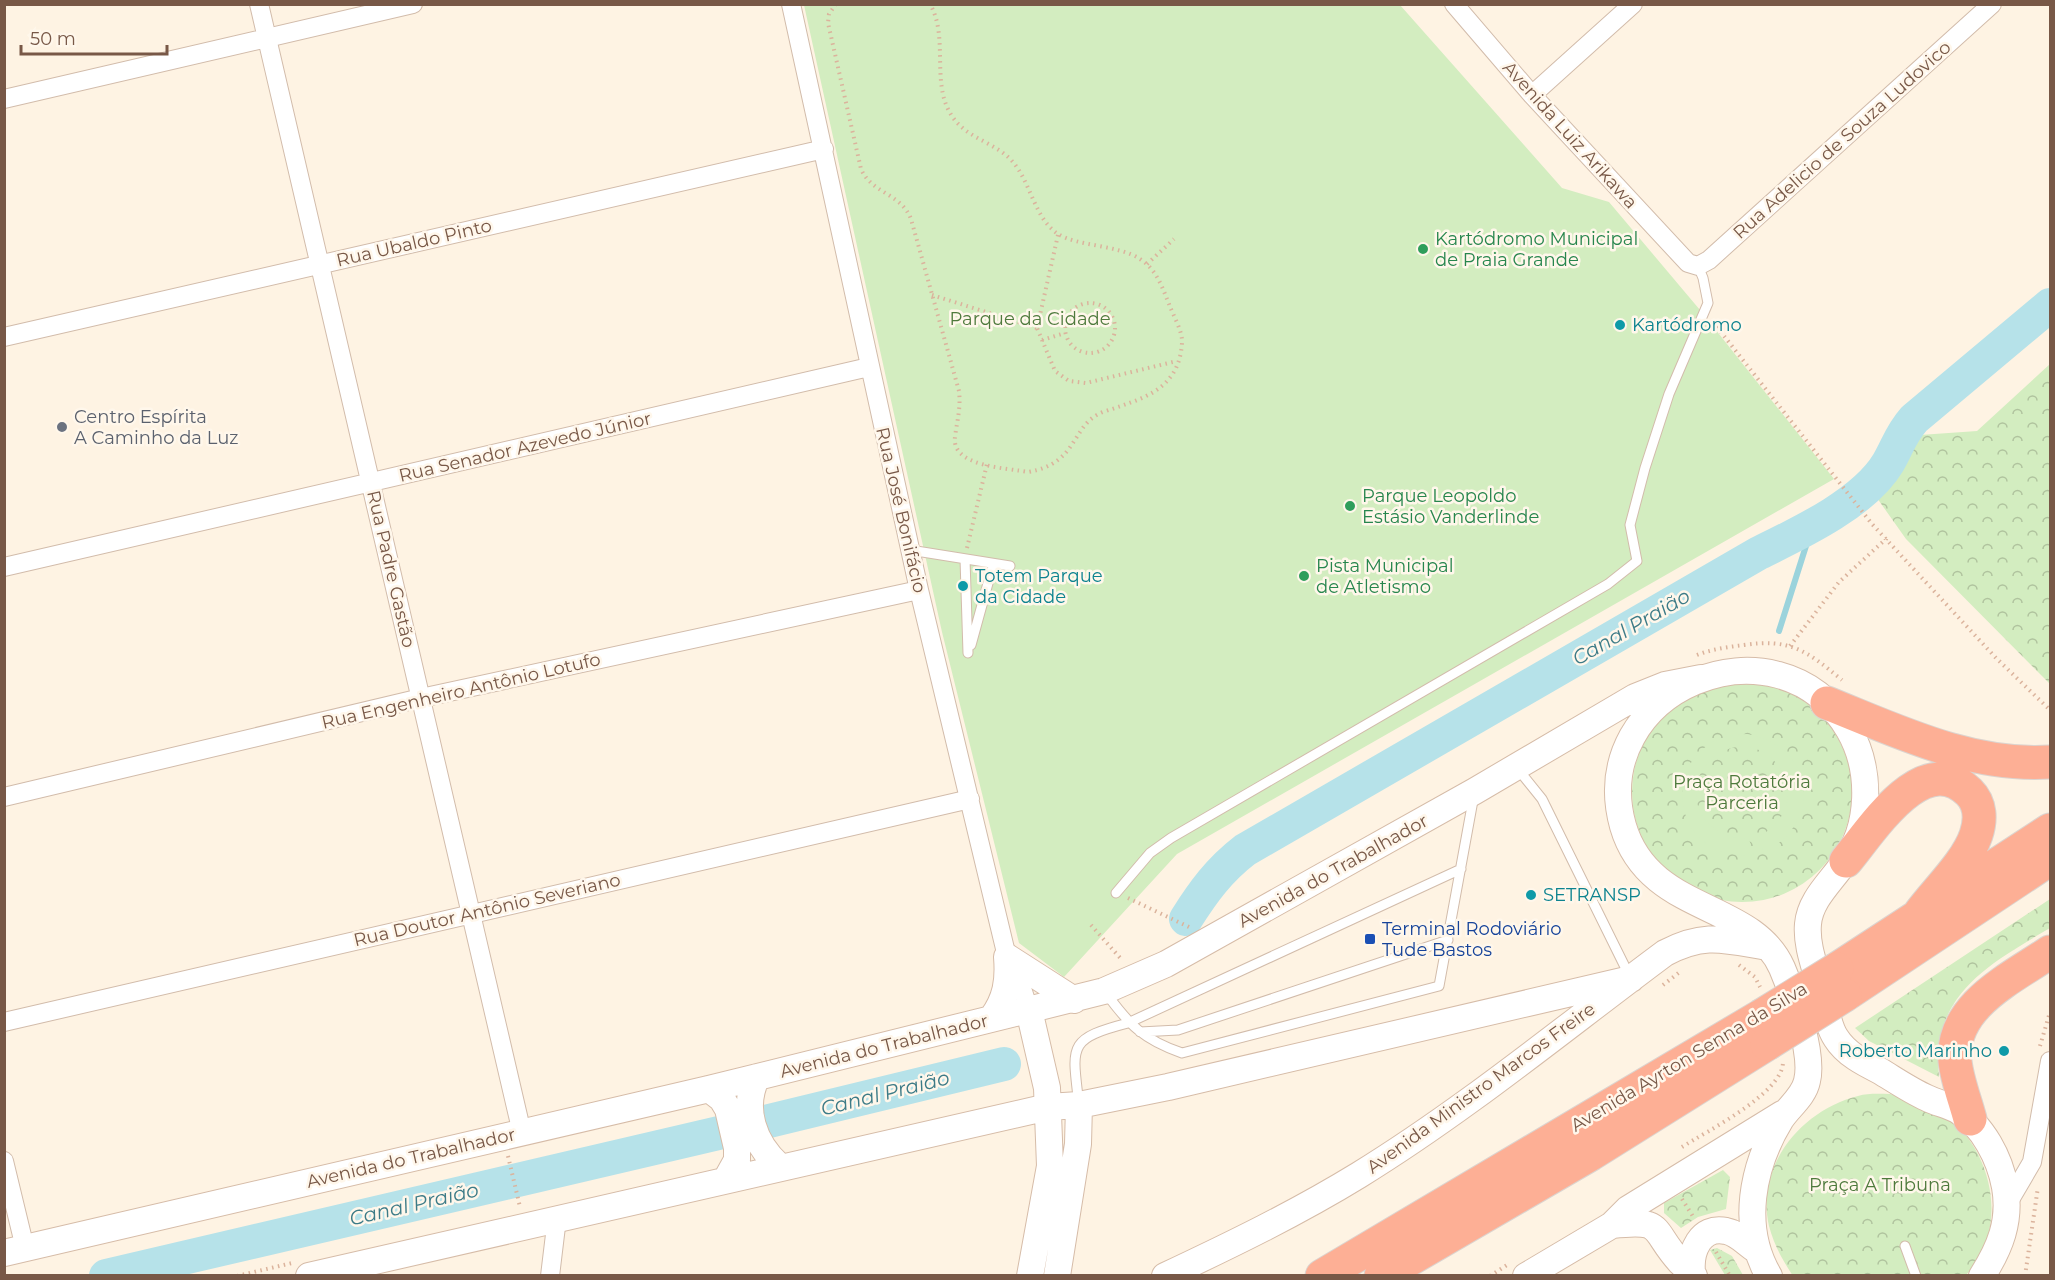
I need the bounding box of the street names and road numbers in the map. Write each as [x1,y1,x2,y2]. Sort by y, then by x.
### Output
street label: Rua Adelicio de Souza Ludovico [1729,36,1955,244]
street label: Avenida Luiz Arikawa [1498,57,1642,213]
street label: Rua Ubaldo Pinto [334,214,494,272]
street label: Rua Senador Azevedo Júnior [397,407,653,487]
street label: Rua José Bonifácio [871,425,931,595]
street label: Rua Padre Gastão [362,488,420,650]
street label: Rua Engenheiro Antônio Lotufo [319,648,603,734]
street label: Avenida do Trabalhador [1234,810,1432,932]
street label: Rua Doutor Antônio Severiano [351,869,623,951]
street label: Avenida Ayrton Senna da Silva [1567,977,1811,1137]
street label: Avenida Ministro Marcos Freire [1363,998,1600,1178]
street label: Avenida do Trabalhador [778,1009,990,1083]
street label: Avenida do Trabalhador [304,1123,518,1193]

